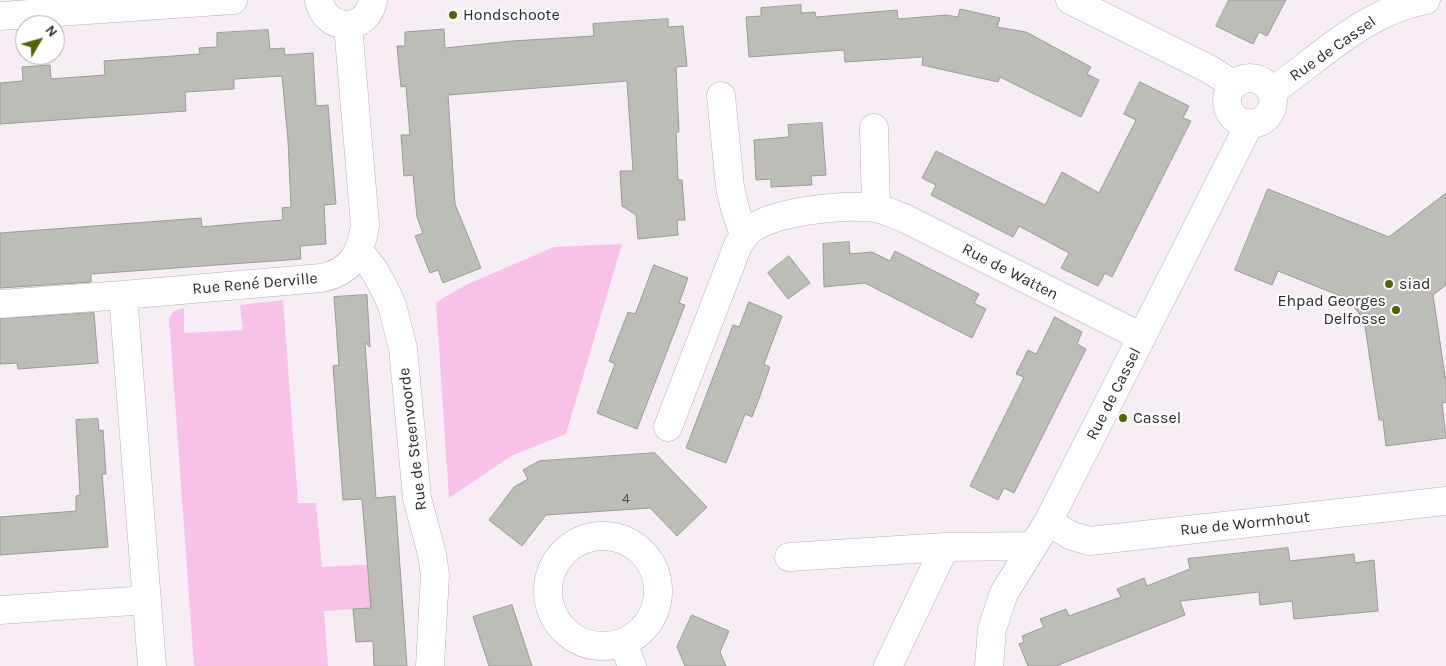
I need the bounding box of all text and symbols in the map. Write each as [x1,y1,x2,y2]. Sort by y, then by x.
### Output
place label: Hondschoote [463,5,560,25]
marker: Hondschoote [447,9,459,21]
street label: Rue de Cassel [1286,12,1380,86]
north arrow [15,15,65,65]
text: N [42,22,61,40]
street label: Rue de Watten [959,239,1061,305]
street label: Rue René Derville [192,269,318,299]
place label: siad [1399,274,1430,294]
marker: siad [1383,278,1395,290]
place label: Ehpad Georges Delfosse [1277,291,1386,329]
marker: Ehpad Georges Delfosse [1390,304,1402,316]
street label: Rue de Cassel [1082,345,1146,443]
street label: Rue de Steenvoorde [395,366,431,512]
place label: Cassel [1133,408,1181,428]
marker: Cassel [1117,412,1129,424]
house number: 4 [622,491,630,507]
street label: Rue de Wormhout [1179,508,1311,540]

